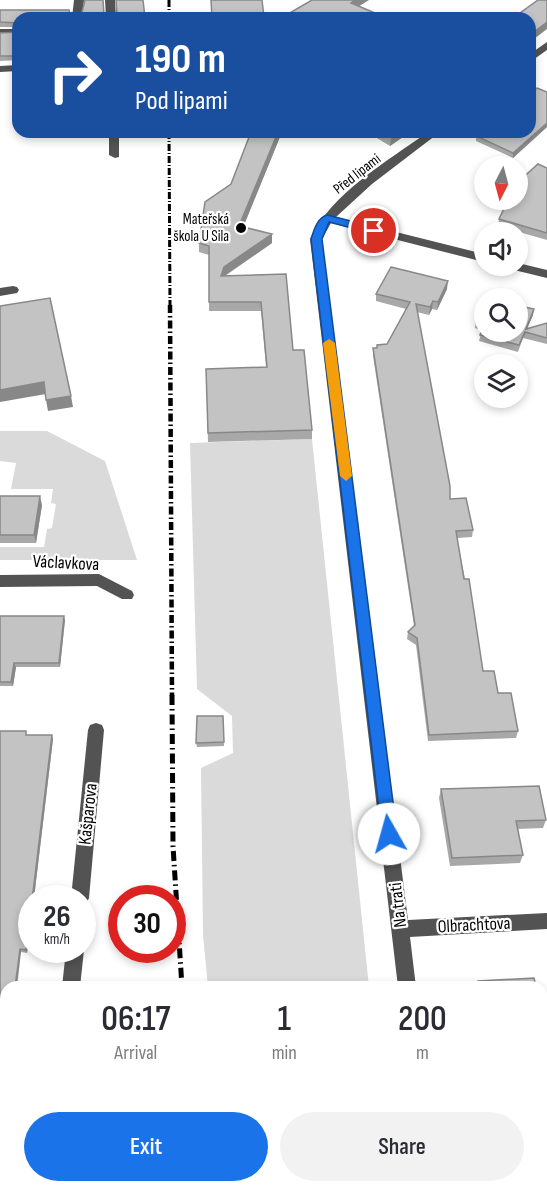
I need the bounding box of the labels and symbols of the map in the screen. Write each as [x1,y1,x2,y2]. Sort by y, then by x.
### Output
street label: Před lipami [329,149,385,199]
north arrow [474,156,528,210]
pin [348,205,399,256]
place label: Mateřská škola U Sila [173,210,229,246]
marker: Mateřská škola U Sila [234,221,248,235]
street label: Václavkova [32,551,100,575]
street label: Kašparova [74,782,102,846]
position arrow [357,802,421,866]
street label: Na trati [385,881,411,929]
speed limit sign: 30 [108,885,186,963]
street label: Olbrachtova [437,913,511,937]

